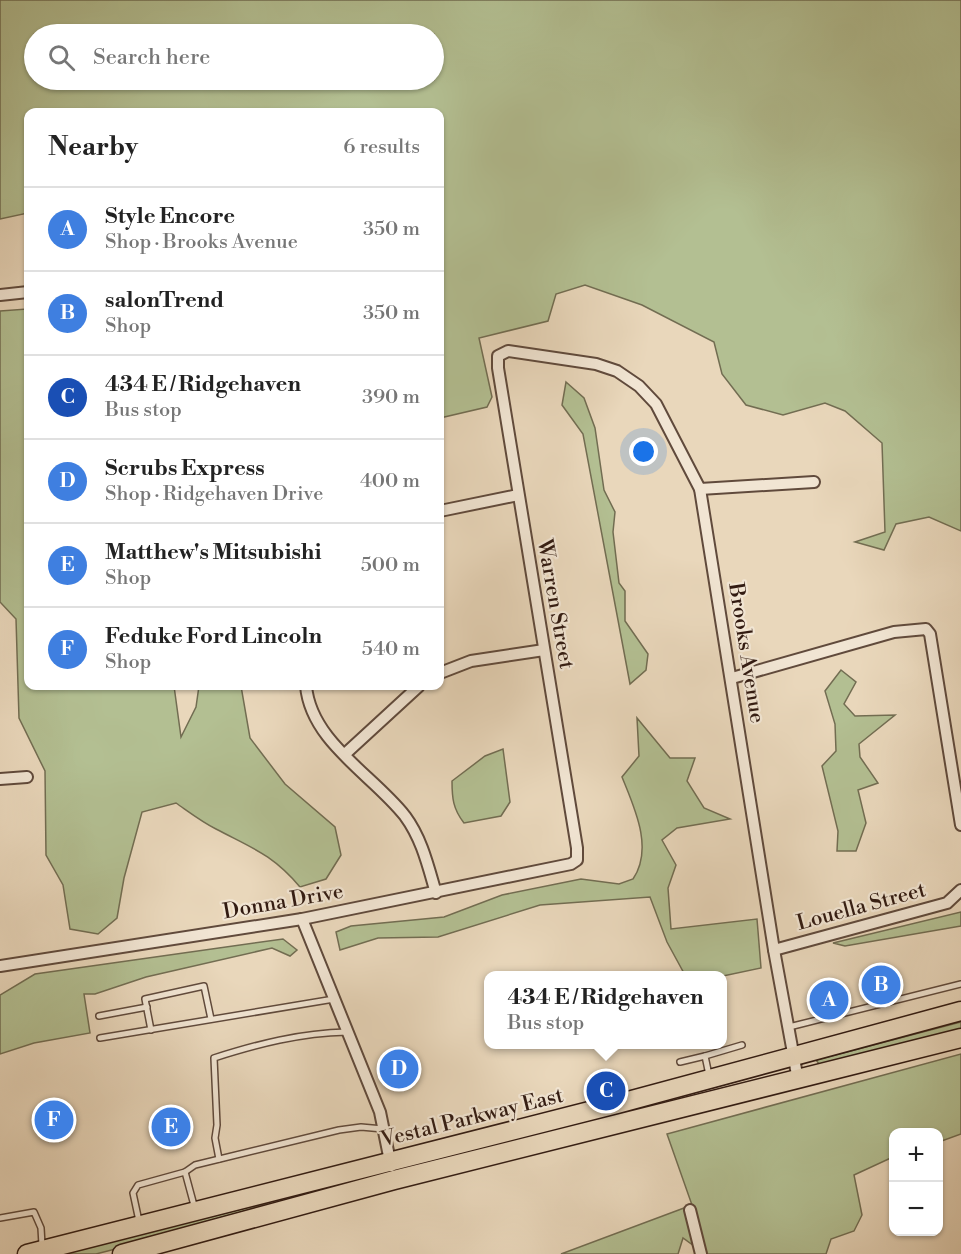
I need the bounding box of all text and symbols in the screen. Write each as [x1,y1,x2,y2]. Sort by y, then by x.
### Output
search box [24,24,444,90]
icon: search [45,41,78,74]
text: Search here [93,44,210,71]
text: Nearby [48,131,138,163]
text: 6 results [343,135,420,160]
text: Style Encore [105,203,235,230]
text: A [60,217,75,242]
text: 350 m [363,217,420,242]
text: Shop · Brooks Avenue [105,230,298,255]
text: salonTrend [105,287,224,314]
text: B [60,301,75,326]
text: 350 m [363,301,420,326]
text: Shop [105,314,151,339]
text: 434 E / Ridgehaven [105,371,301,398]
text: C [60,385,75,410]
text: 390 m [362,385,420,410]
text: Bus stop [105,398,182,423]
your location [629,437,658,466]
text: Scrubs Express [105,455,265,482]
text: D [60,469,75,494]
text: 400 m [360,469,420,494]
text: Shop · Ridgehaven Drive [105,482,323,507]
street label: Warren Street [531,536,579,672]
text: Matthew's Mitsubishi [105,539,322,566]
text: E [61,553,74,578]
text: 500 m [361,553,420,578]
text: Shop [105,566,151,591]
street label: Brooks Avenue [722,580,770,725]
text: Feduke Ford Lincoln [105,623,322,650]
text: F [60,637,75,662]
text: 540 m [362,637,420,662]
text: Shop [105,650,151,675]
street label: Louella Street [794,877,929,937]
street label: Donna Drive [221,879,345,925]
pin: B [862,962,900,1008]
popup [484,971,727,1049]
pin: A [810,978,848,1022]
text: 434 E / Ridgehaven [508,984,703,1011]
text: Bus stop [508,1011,584,1036]
pin: D [380,1046,418,1092]
pin: C [586,1068,626,1114]
street label: Vestal Parkway East [377,1083,567,1153]
pin: F [34,1098,74,1142]
pin: E [152,1104,190,1150]
map controls [889,1128,943,1236]
button: + [889,1128,943,1182]
button: − [889,1182,943,1236]

